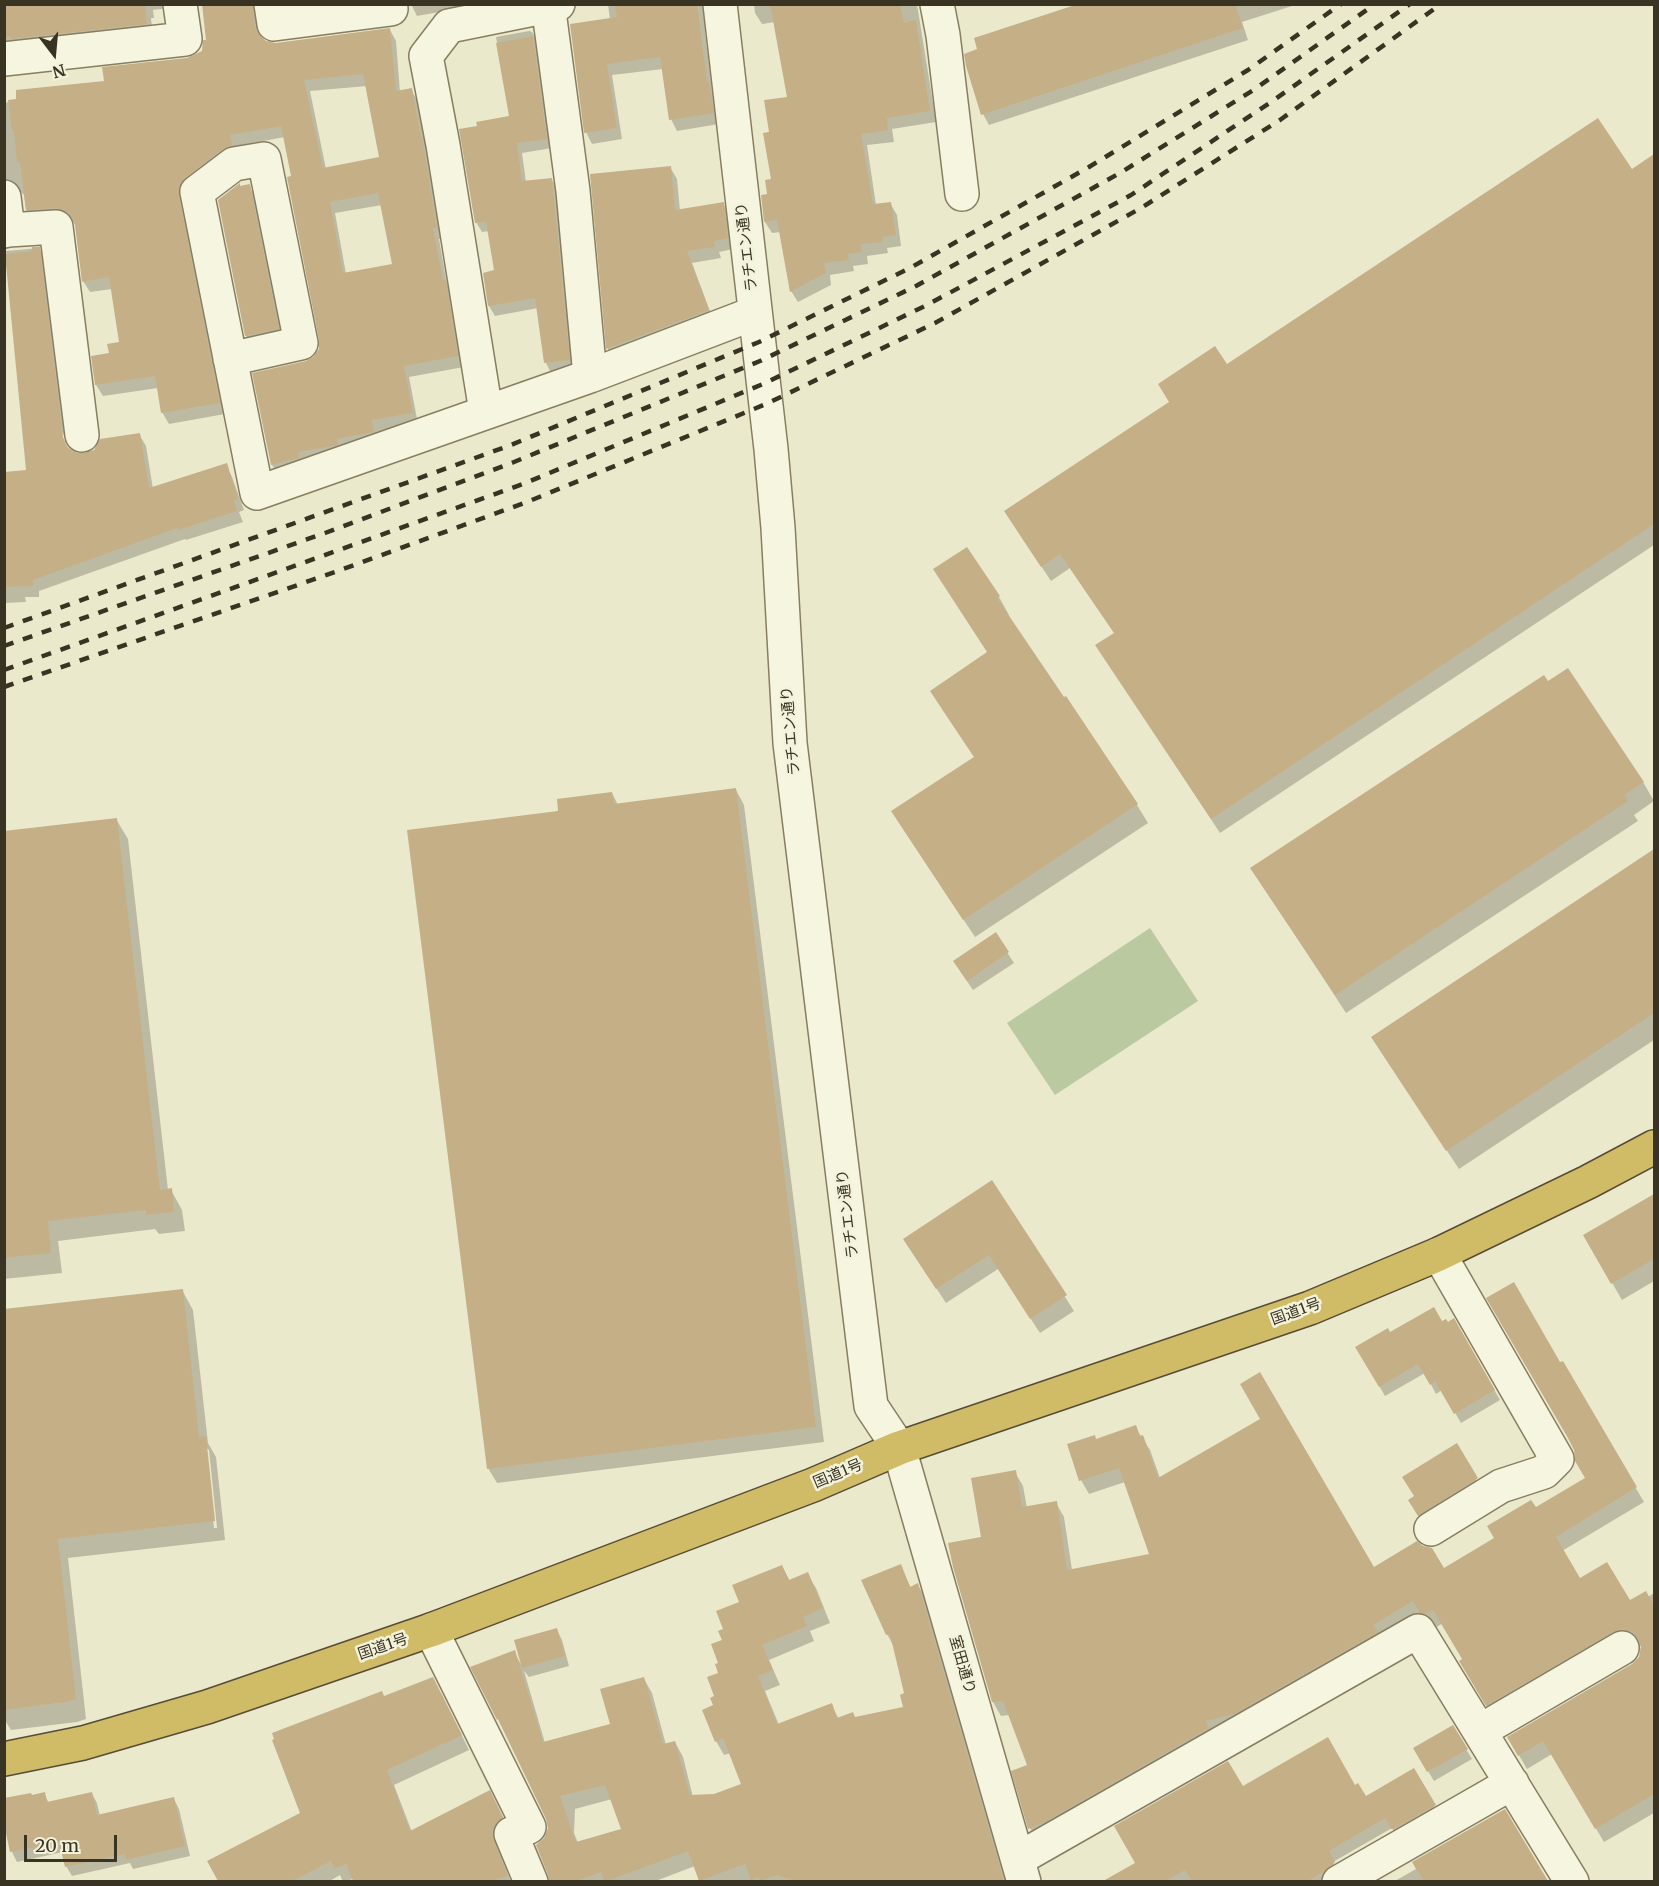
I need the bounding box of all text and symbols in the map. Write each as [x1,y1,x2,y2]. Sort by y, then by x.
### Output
north arrow [24,24,84,84]
text: N [50,60,68,83]
street label: ラチエン通り [733,201,761,293]
street label: ラチエン通り [778,685,804,777]
street label: ラチエン通り [834,1168,862,1260]
street label: 国道1号 [1269,1295,1323,1329]
street label: 国道1号 [811,1456,865,1492]
street label: 国道1号 [356,1630,410,1664]
street label: 室田通り [945,1634,979,1696]
scale bar [27,1823,120,1861]
text: 20 m [35,1834,79,1857]

